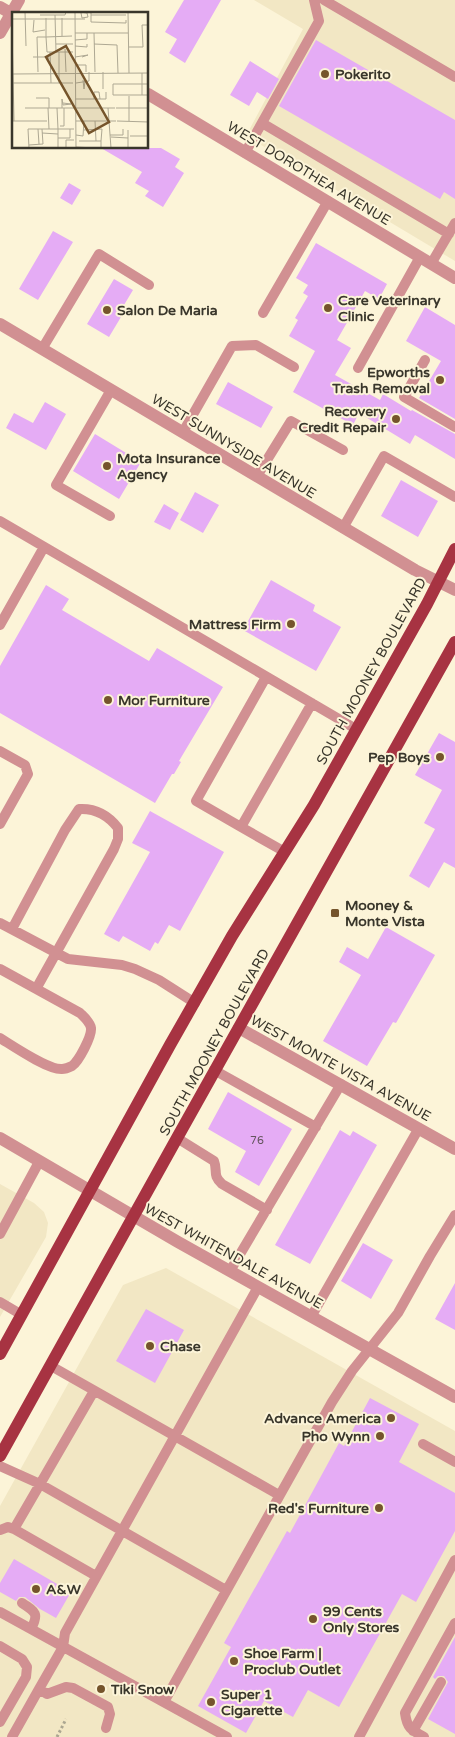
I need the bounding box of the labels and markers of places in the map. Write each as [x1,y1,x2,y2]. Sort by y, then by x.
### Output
place label: Pokerito [335,66,391,83]
marker: Pokerito [319,68,331,80]
place label: Care Veterinary Clinic [338,292,441,325]
place label: Salon De Maria [117,302,218,319]
marker: Care Veterinary Clinic [322,302,334,314]
marker: Salon De Maria [101,304,113,316]
place label: Epworths Trash Removal [331,364,430,397]
marker: Epworths Trash Removal [434,374,446,386]
place label: Recovery Credit Repair [299,403,387,436]
marker: Recovery Credit Repair [390,413,402,425]
place label: Mota Insurance Agency [117,450,220,483]
marker: Mota Insurance Agency [101,460,113,472]
place label: Mattress Firm [189,616,281,633]
marker: Mattress Firm [285,618,297,630]
place label: Mor Furniture [118,692,210,709]
marker: Mor Furniture [102,694,114,706]
place label: Pep Boys [368,749,430,766]
marker: Pep Boys [434,751,446,763]
place label: Mooney & Monte Vista [345,897,425,930]
marker: Mooney & Monte Vista [329,907,341,919]
place label: Chase [160,1338,201,1355]
marker: Chase [144,1340,156,1352]
place label: Advance America [264,1410,381,1427]
marker: Advance America [385,1412,397,1424]
place label: Pho Wynn [301,1428,370,1445]
marker: Pho Wynn [374,1430,386,1442]
place label: Red's Furniture [268,1500,369,1517]
marker: Red's Furniture [373,1502,385,1514]
place label: A&W [46,1581,82,1598]
marker: A&W [30,1583,42,1595]
place label: 99 Cents Only Stores [323,1603,400,1636]
marker: 99 Cents Only Stores [307,1613,319,1625]
place label: Shoe Farm | Proclub Outlet [244,1645,341,1678]
marker: Shoe Farm | Proclub Outlet [228,1655,240,1667]
place label: Tiki Snow [110,1681,174,1698]
marker: Tiki Snow [95,1683,107,1695]
place label: Super 1 Cigarette [221,1686,283,1719]
marker: Super 1 Cigarette [205,1696,217,1708]

